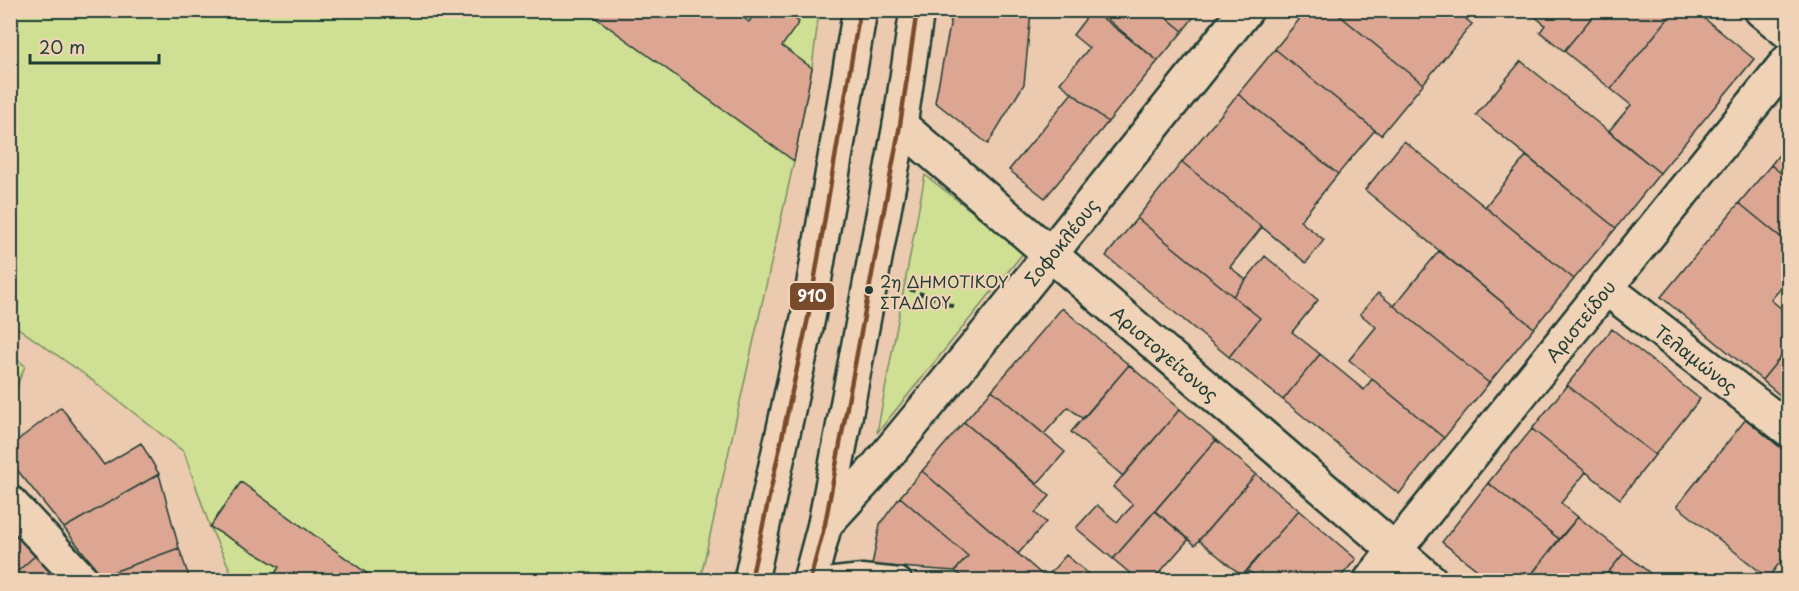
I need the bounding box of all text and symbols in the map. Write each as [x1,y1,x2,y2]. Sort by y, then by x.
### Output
scale bar [30,27,159,65]
text: 20 m [39,33,85,60]
street label: Σοφοκλέους [1017,192,1104,291]
place label: 2η ΔΗΜΟΤΙΚΟΥ ΣΤΑΔΙΟΥ [880,269,1009,314]
street label: Αριστείδου [1538,274,1621,367]
line badge: 910 [789,282,835,311]
text: 910 [797,283,827,307]
marker: 2η ΔΗΜΟΤΙΚΟΥ ΣΤΑΔΙΟΥ [863,284,875,296]
street label: Αριστογείτονος [1106,299,1225,407]
street label: Τελαμώνος [1649,317,1744,399]

